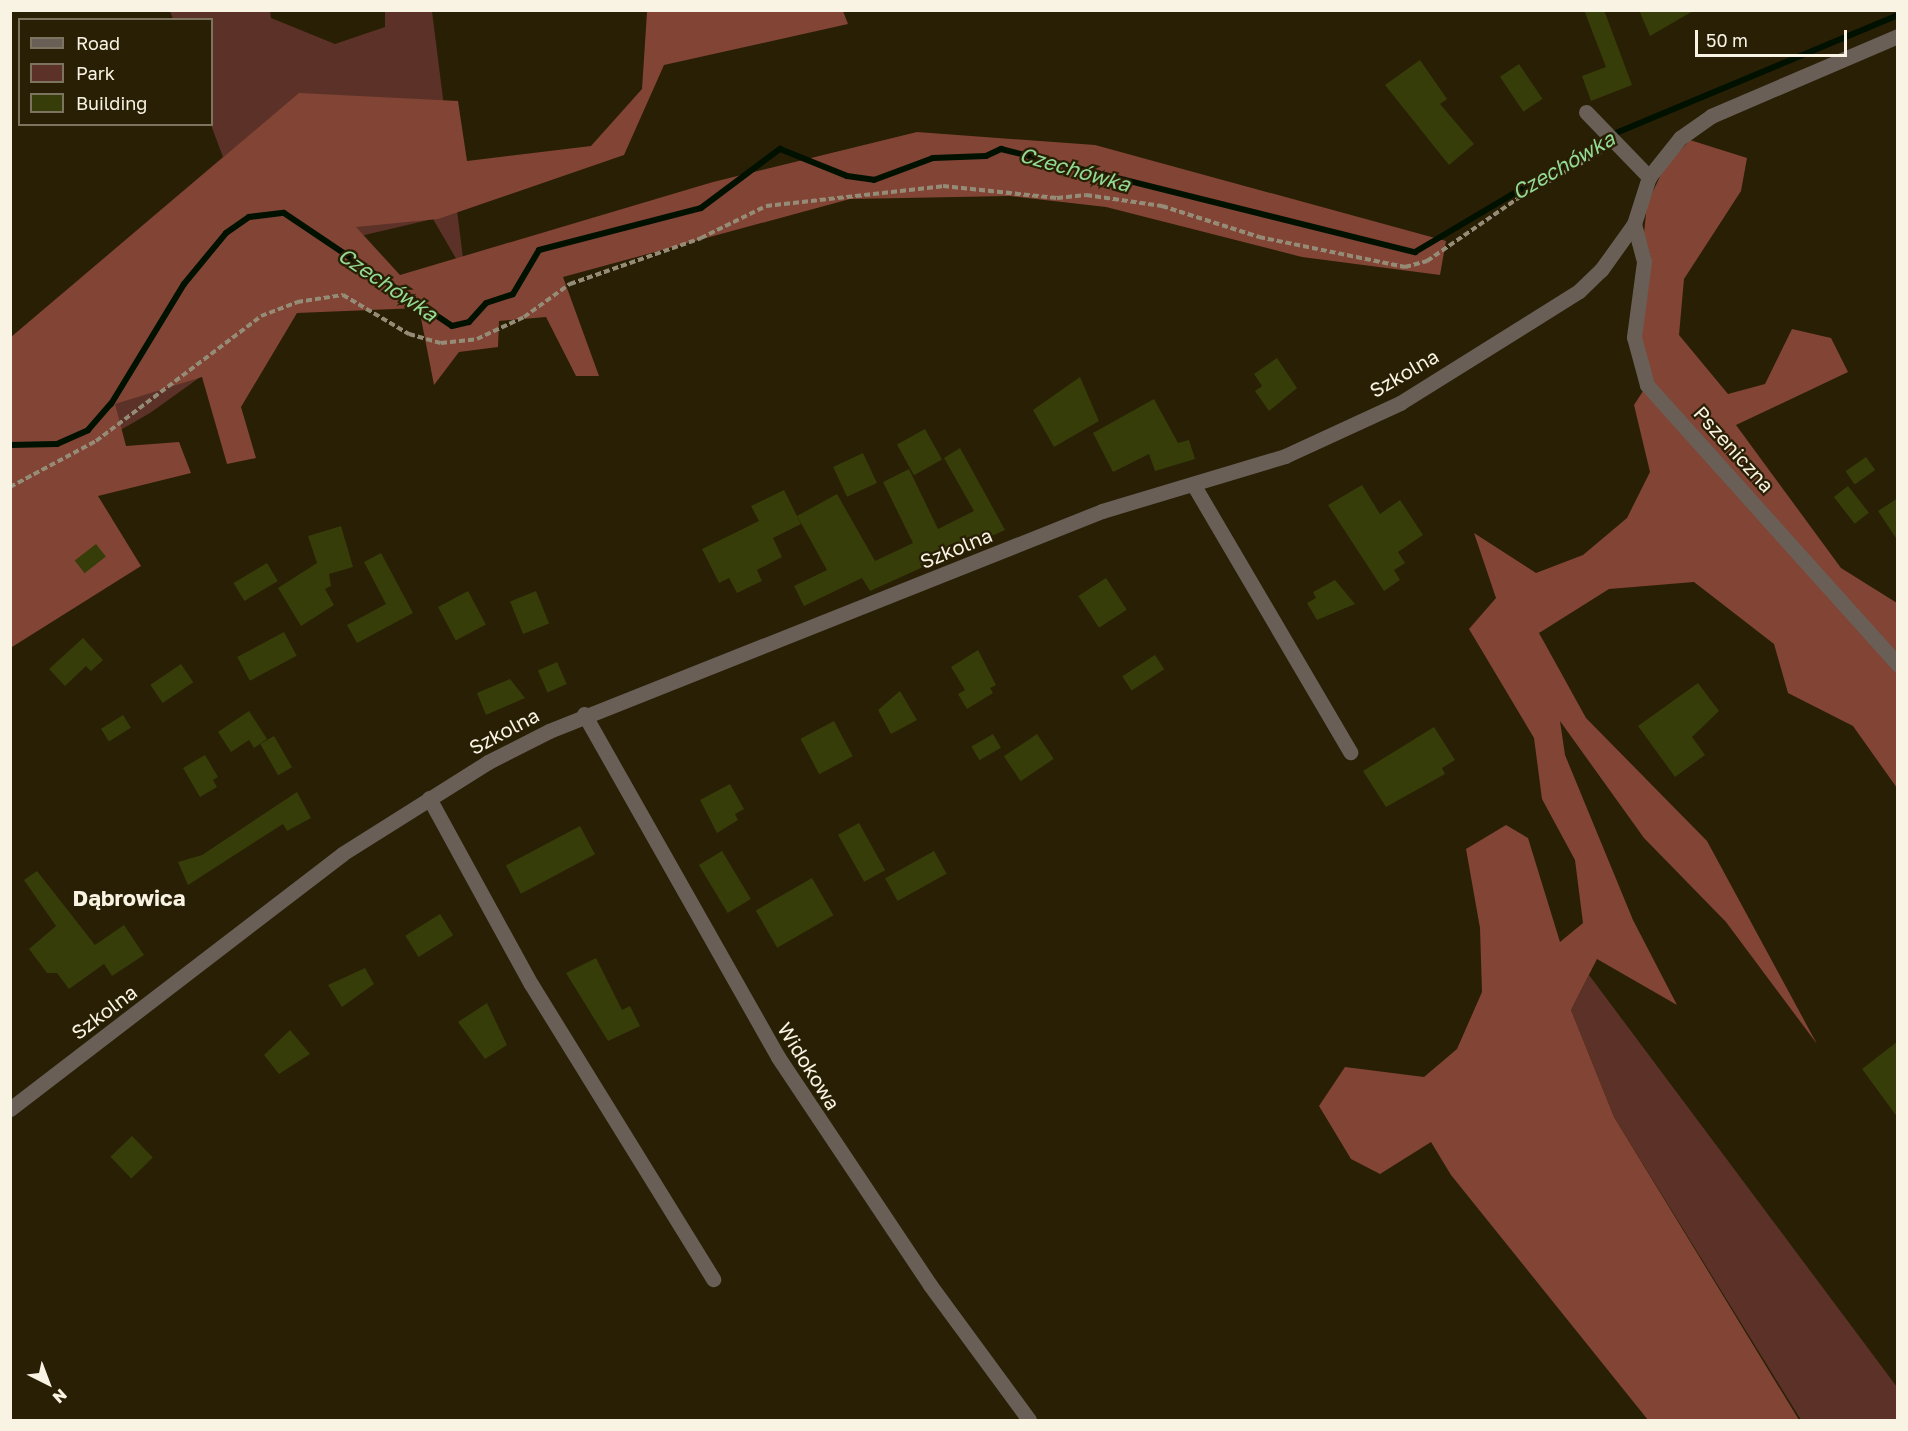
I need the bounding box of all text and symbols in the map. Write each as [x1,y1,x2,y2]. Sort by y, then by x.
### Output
legend [18,18,213,126]
scale bar [1698,18,1850,56]
text: 50 m [1706,29,1748,51]
text: Road [76,32,120,54]
text: Park [76,62,115,84]
text: Building [76,92,147,114]
water label: Czechówka [1507,126,1619,204]
water label: Czechówka [1017,141,1133,197]
water label: Czechówka [334,242,442,326]
street label: Szkolna [1365,344,1443,402]
street label: Pszeniczna [1689,401,1779,497]
street label: Szkolna [916,523,996,573]
street label: Szkolna [465,703,543,759]
district label: Dąbrowica [72,885,186,911]
street label: Szkolna [67,980,141,1044]
street label: Widokowa [773,1018,845,1114]
north arrow [18,1353,78,1413]
text: N [49,1385,71,1408]

